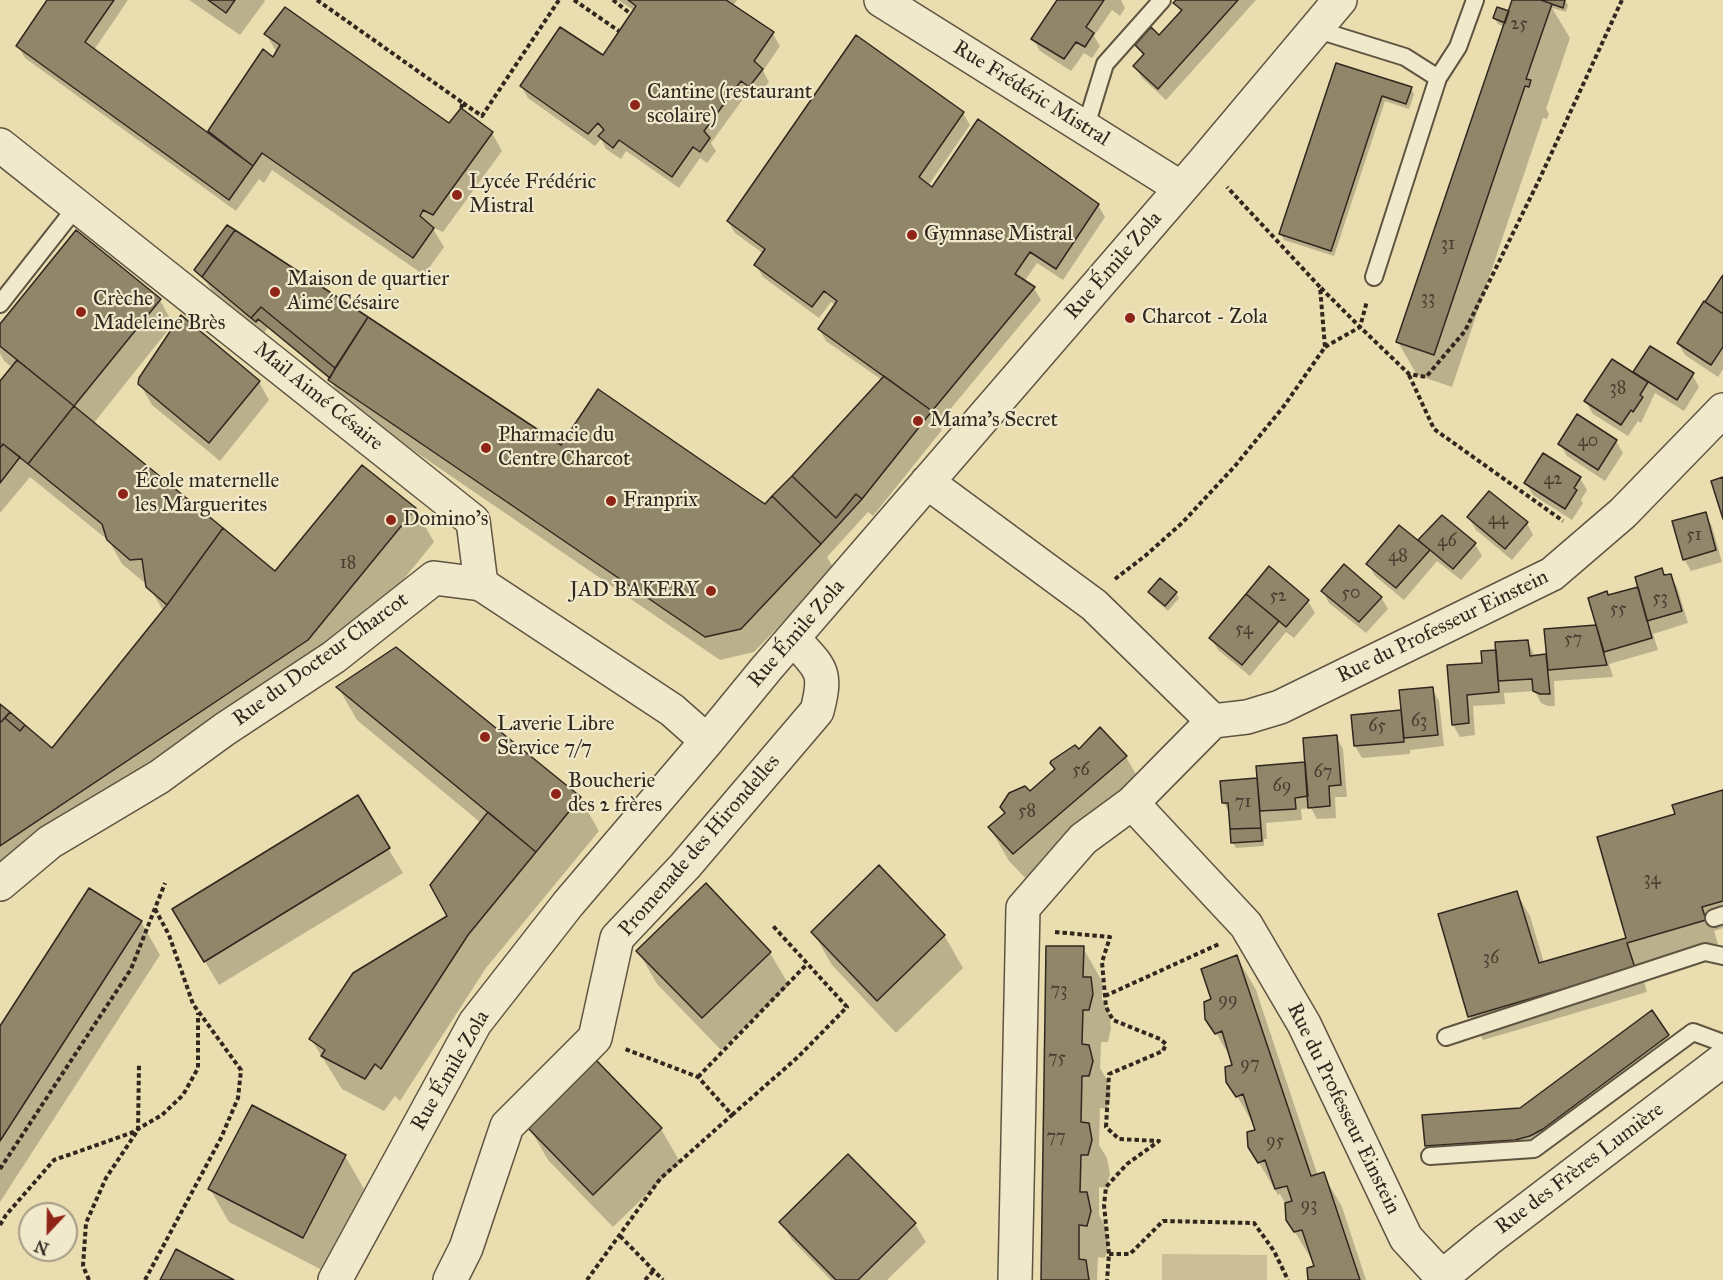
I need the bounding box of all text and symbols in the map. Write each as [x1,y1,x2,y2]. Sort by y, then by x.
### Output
house number: 25 [1510,14,1528,36]
street label: Rue Frédéric Mistral [948,36,1114,152]
place label: Cantine (restaurant scolaire) [647,80,812,130]
marker: Cantine (restaurant scolaire) [628,98,642,112]
place label: Lycée Frédéric Mistral [469,170,596,220]
marker: Lycée Frédéric Mistral [450,188,464,202]
street label: Rue Émile Zola [1060,207,1168,325]
place label: Gymnase Mistral [924,222,1073,248]
marker: Gymnase Mistral [905,228,919,242]
house number: 31 [1441,234,1455,256]
place label: Maison de quartier Aimé Césaire [287,267,449,317]
marker: Maison de quartier Aimé Césaire [268,285,282,299]
place label: Crèche Madeleine Brès [93,287,226,337]
house number: 33 [1421,288,1435,310]
marker: Crèche Madeleine Brès [74,305,88,319]
place label: Charcot - Zola [1142,305,1268,331]
marker: Charcot - Zola [1123,311,1137,325]
street label: Mail Aimé Césaire [248,337,388,457]
house number: 38 [1610,378,1626,400]
place label: Mama's Secret [930,408,1058,434]
marker: Mama's Secret [911,414,925,428]
place label: Pharmacie du Centre Charcot [498,423,630,473]
house number: 40 [1578,431,1598,453]
marker: Pharmacie du Centre Charcot [479,441,493,455]
place label: École maternelle les Marguerites [135,469,279,519]
house number: 42 [1544,469,1562,491]
marker: École maternelle les Marguerites [116,487,130,501]
place label: Franprix [623,488,698,514]
marker: Franprix [604,494,618,508]
place label: Domino's [403,507,488,533]
house number: 44 [1488,509,1508,531]
marker: Domino's [384,513,398,527]
house number: 51 [1686,525,1702,547]
house number: 46 [1437,531,1457,553]
house number: 48 [1388,546,1408,568]
house number: 18 [340,553,356,575]
street label: Rue du Professeur Einstein [1333,565,1553,689]
street label: Rue Émile Zola [743,575,851,693]
place label: JAD BAKERY [570,578,699,604]
house number: 50 [1342,583,1360,605]
marker: JAD BAKERY [704,584,718,598]
house number: 52 [1269,586,1287,608]
street label: Rue du Docteur Charcot [228,588,414,732]
house number: 53 [1652,588,1668,610]
house number: 55 [1610,599,1626,621]
house number: 54 [1235,619,1253,641]
house number: 57 [1564,629,1582,651]
house number: 63 [1411,711,1427,733]
place label: Laverie Libre Service 7/7 [497,712,614,762]
house number: 65 [1368,716,1386,738]
marker: Laverie Libre Service 7/7 [478,730,492,744]
street label: Promenade des Hirondelles [614,750,786,942]
house number: 56 [1072,760,1090,782]
house number: 67 [1314,762,1332,784]
place label: Boucherie des 2 frères [568,769,662,819]
house number: 69 [1273,776,1291,798]
marker: Boucherie des 2 frères [549,787,563,801]
house number: 71 [1235,792,1251,814]
house number: 58 [1018,801,1036,823]
house number: 34 [1643,869,1661,891]
house number: 36 [1483,948,1499,970]
house number: 73 [1051,980,1067,1002]
house number: 99 [1218,990,1238,1012]
street label: Rue du Professeur Einstein [1281,999,1405,1219]
street label: Rue Émile Zola [406,1006,496,1136]
house number: 75 [1048,1048,1066,1070]
house number: 97 [1240,1054,1260,1076]
street label: Rue des Frères Lumière [1491,1098,1669,1240]
house number: 77 [1046,1127,1066,1149]
house number: 95 [1266,1131,1284,1153]
house number: 93 [1301,1195,1317,1217]
north arrow [18,1202,78,1262]
text: N [32,1236,52,1259]

